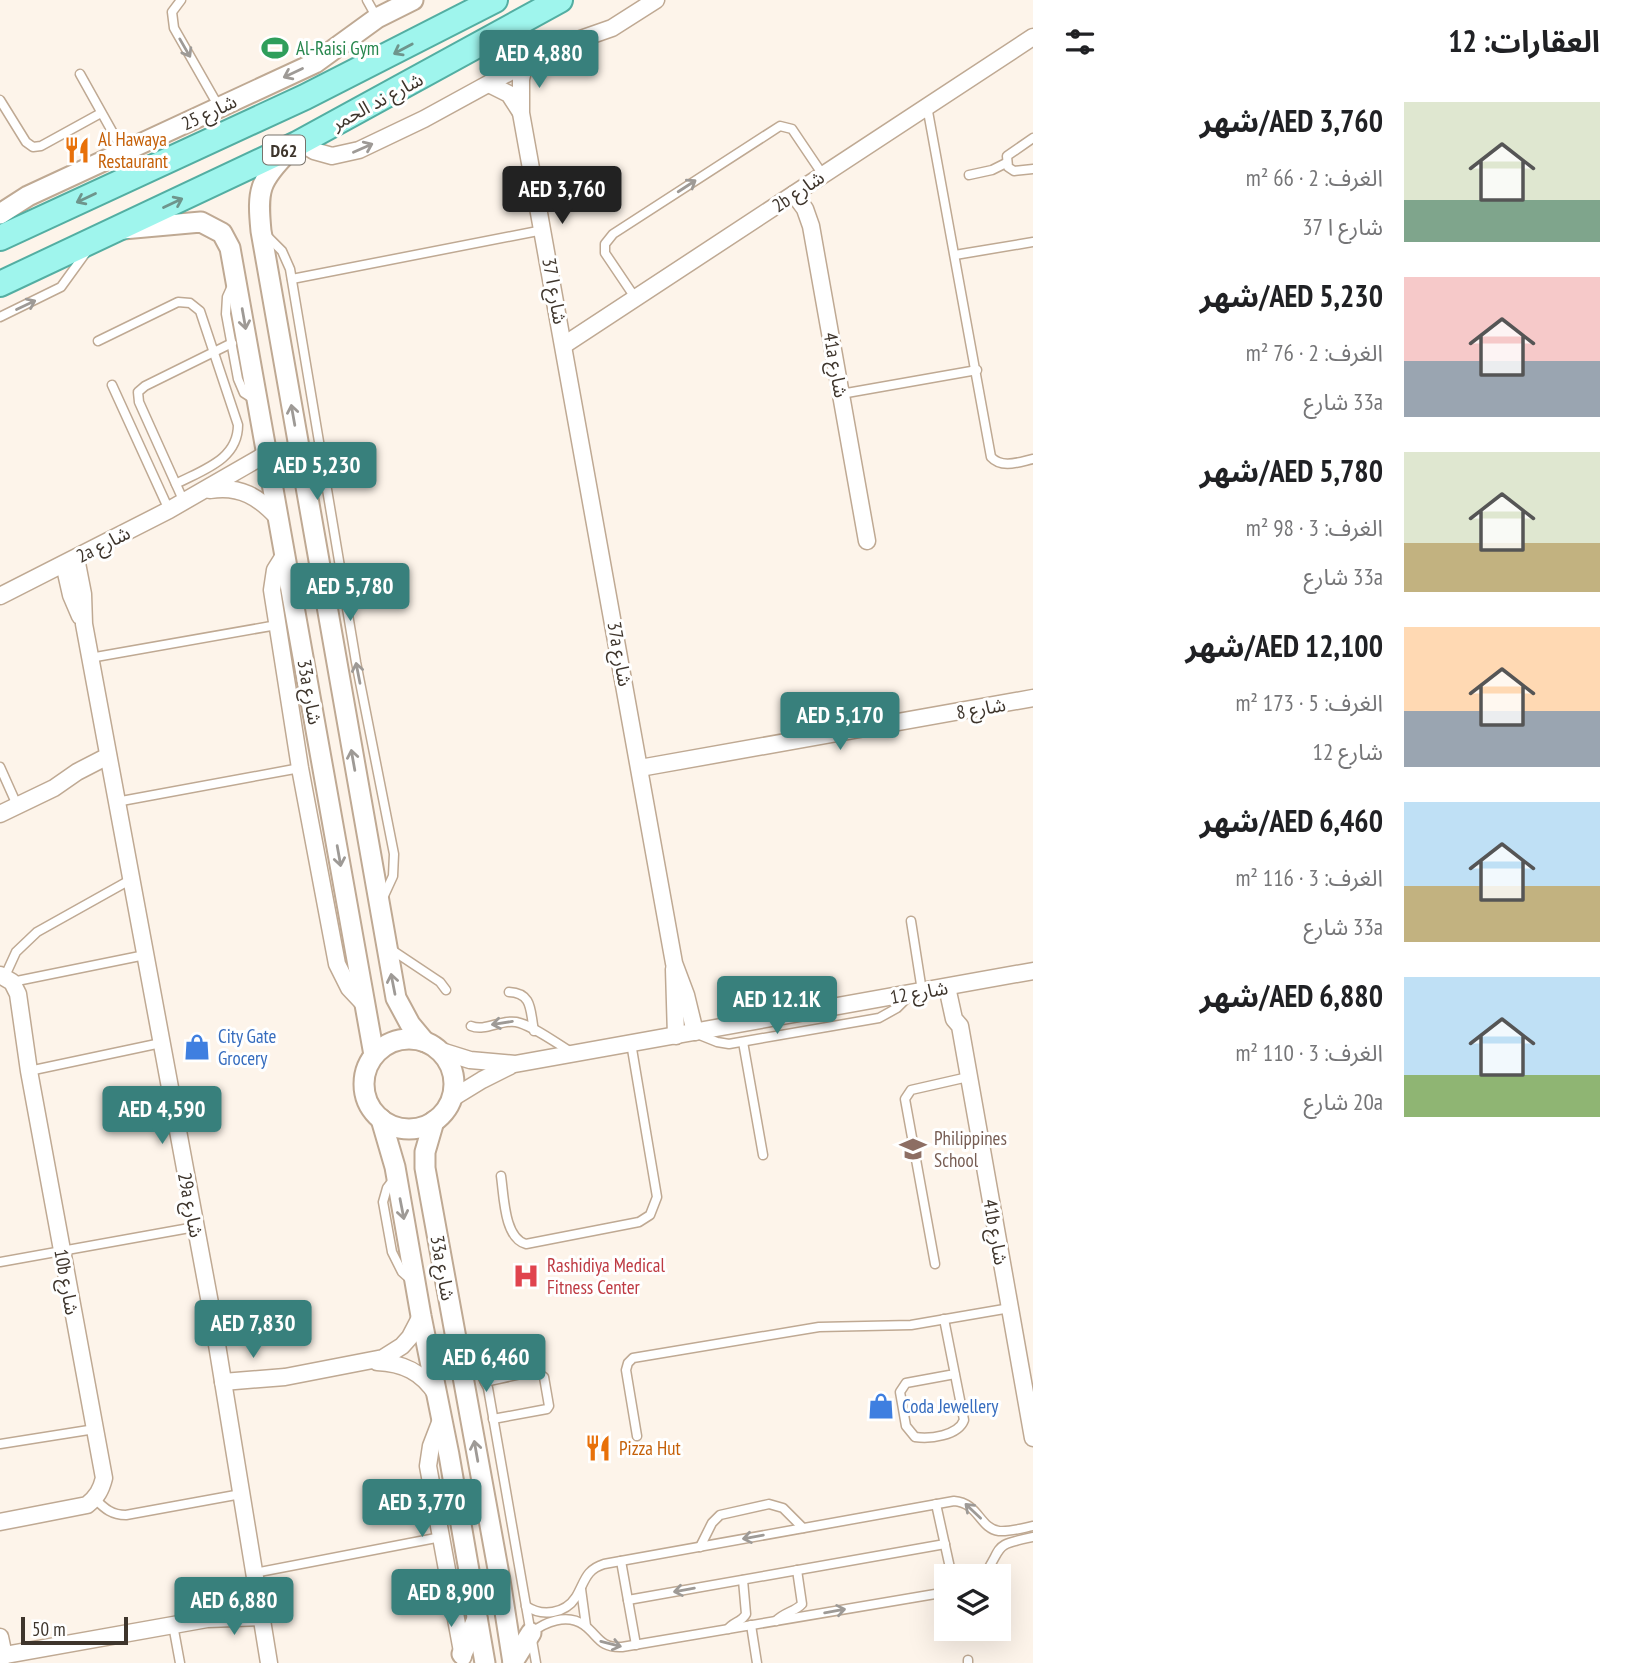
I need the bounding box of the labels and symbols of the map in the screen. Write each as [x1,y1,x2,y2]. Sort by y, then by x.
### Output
pin: AED 4,880 [459,31,619,90]
sports icon: Al-Raisi Gym [260,33,290,63]
place label: Al-Raisi Gym [296,36,379,60]
one-way arrow [178,38,192,58]
one-way arrow [393,42,413,56]
one-way arrow [282,67,304,80]
street label: شارع ند الحمر [326,67,428,137]
street label: شارع 25 [178,89,241,137]
place label: Al Hawaya Restaurant [98,127,169,173]
restaurant icon: Al Hawaya Restaurant [62,135,92,165]
road number: D62 [263,135,305,164]
one-way arrow [352,141,373,154]
street label: 2b شارع [767,165,830,219]
pin: AED 3,760 [482,166,642,226]
one-way arrow [677,178,696,193]
one-way arrow [76,192,97,205]
one-way arrow [162,195,183,209]
street label: شارع ا 37 [535,256,573,326]
one-way arrow [15,298,36,311]
one-way arrow [238,307,251,330]
street label: 41a شارع [817,331,854,400]
one-way arrow [286,404,299,427]
pin: AED 5,230 [237,442,397,502]
street label: 2a شارع [72,520,135,569]
pin: AED 5,780 [270,564,430,623]
street label: 37a شارع [601,620,638,689]
street label: 33a شارع [291,658,328,727]
one-way arrow [351,662,364,685]
pin: AED 5,170 [760,692,920,752]
street label: شارع 8 [954,692,1008,726]
one-way arrow [346,749,359,772]
one-way arrow [333,844,346,867]
one-way arrow [386,973,400,996]
street label: شارع 12 [888,975,950,1011]
pin: AED 12.1K [697,976,857,1036]
one-way arrow [491,1017,514,1030]
place label: City Gate Grocery [218,1024,277,1070]
shop icon: City Gate Grocery [182,1032,212,1062]
pin: AED 4,590 [82,1086,242,1146]
place label: Philippines School [934,1126,1007,1172]
school or university icon: Philippines School [898,1134,928,1164]
street label: 29a شارع [171,1170,209,1240]
one-way arrow [396,1197,409,1220]
street label: 41b شارع [976,1197,1014,1267]
street label: 33a شارع [424,1234,461,1303]
street label: 10b شارع [47,1247,85,1317]
place label: Rashidiya Medical Fitness Center [547,1253,665,1299]
hospital icon: Rashidiya Medical Fitness Center [511,1261,541,1291]
pin: AED 7,830 [173,1300,333,1360]
pin: AED 6,460 [406,1334,566,1394]
shop icon: Coda Jewellery [866,1391,896,1421]
place label: Coda Jewellery [902,1394,999,1418]
restaurant icon: Pizza Hut [583,1433,613,1463]
place label: Pizza Hut [619,1436,681,1460]
one-way arrow [469,1440,483,1463]
pin: AED 3,770 [342,1480,502,1539]
one-way arrow [965,1503,983,1520]
one-way arrow [742,1531,765,1544]
pin: AED 8,900 [371,1570,531,1629]
pin: AED 6,880 [154,1578,314,1637]
one-way arrow [673,1584,696,1597]
one-way arrow [823,1604,846,1617]
scale bar [21,1614,128,1646]
one-way arrow [600,1638,622,1651]

